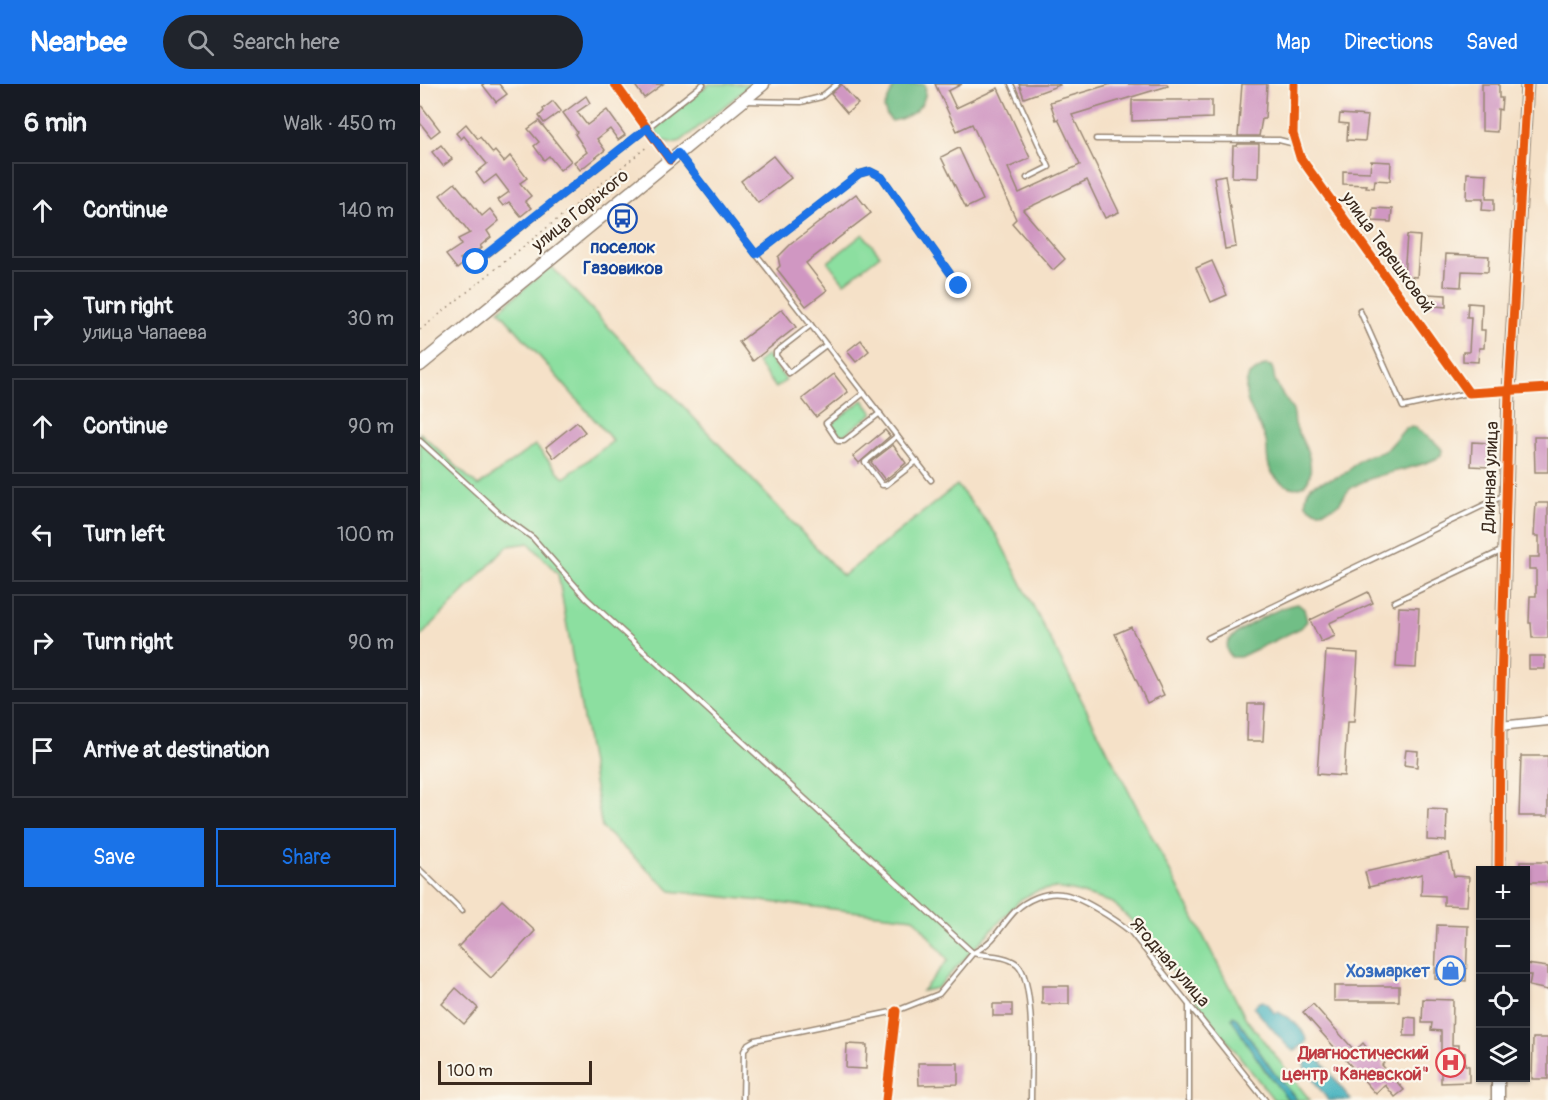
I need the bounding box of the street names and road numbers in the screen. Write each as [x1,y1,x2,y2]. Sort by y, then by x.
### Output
street label: улица Горького [526,164,634,257]
street label: улица Терешковой [1335,187,1439,317]
street label: Длинная улица [1477,421,1504,534]
street label: Ягодная улица [1124,913,1215,1012]

